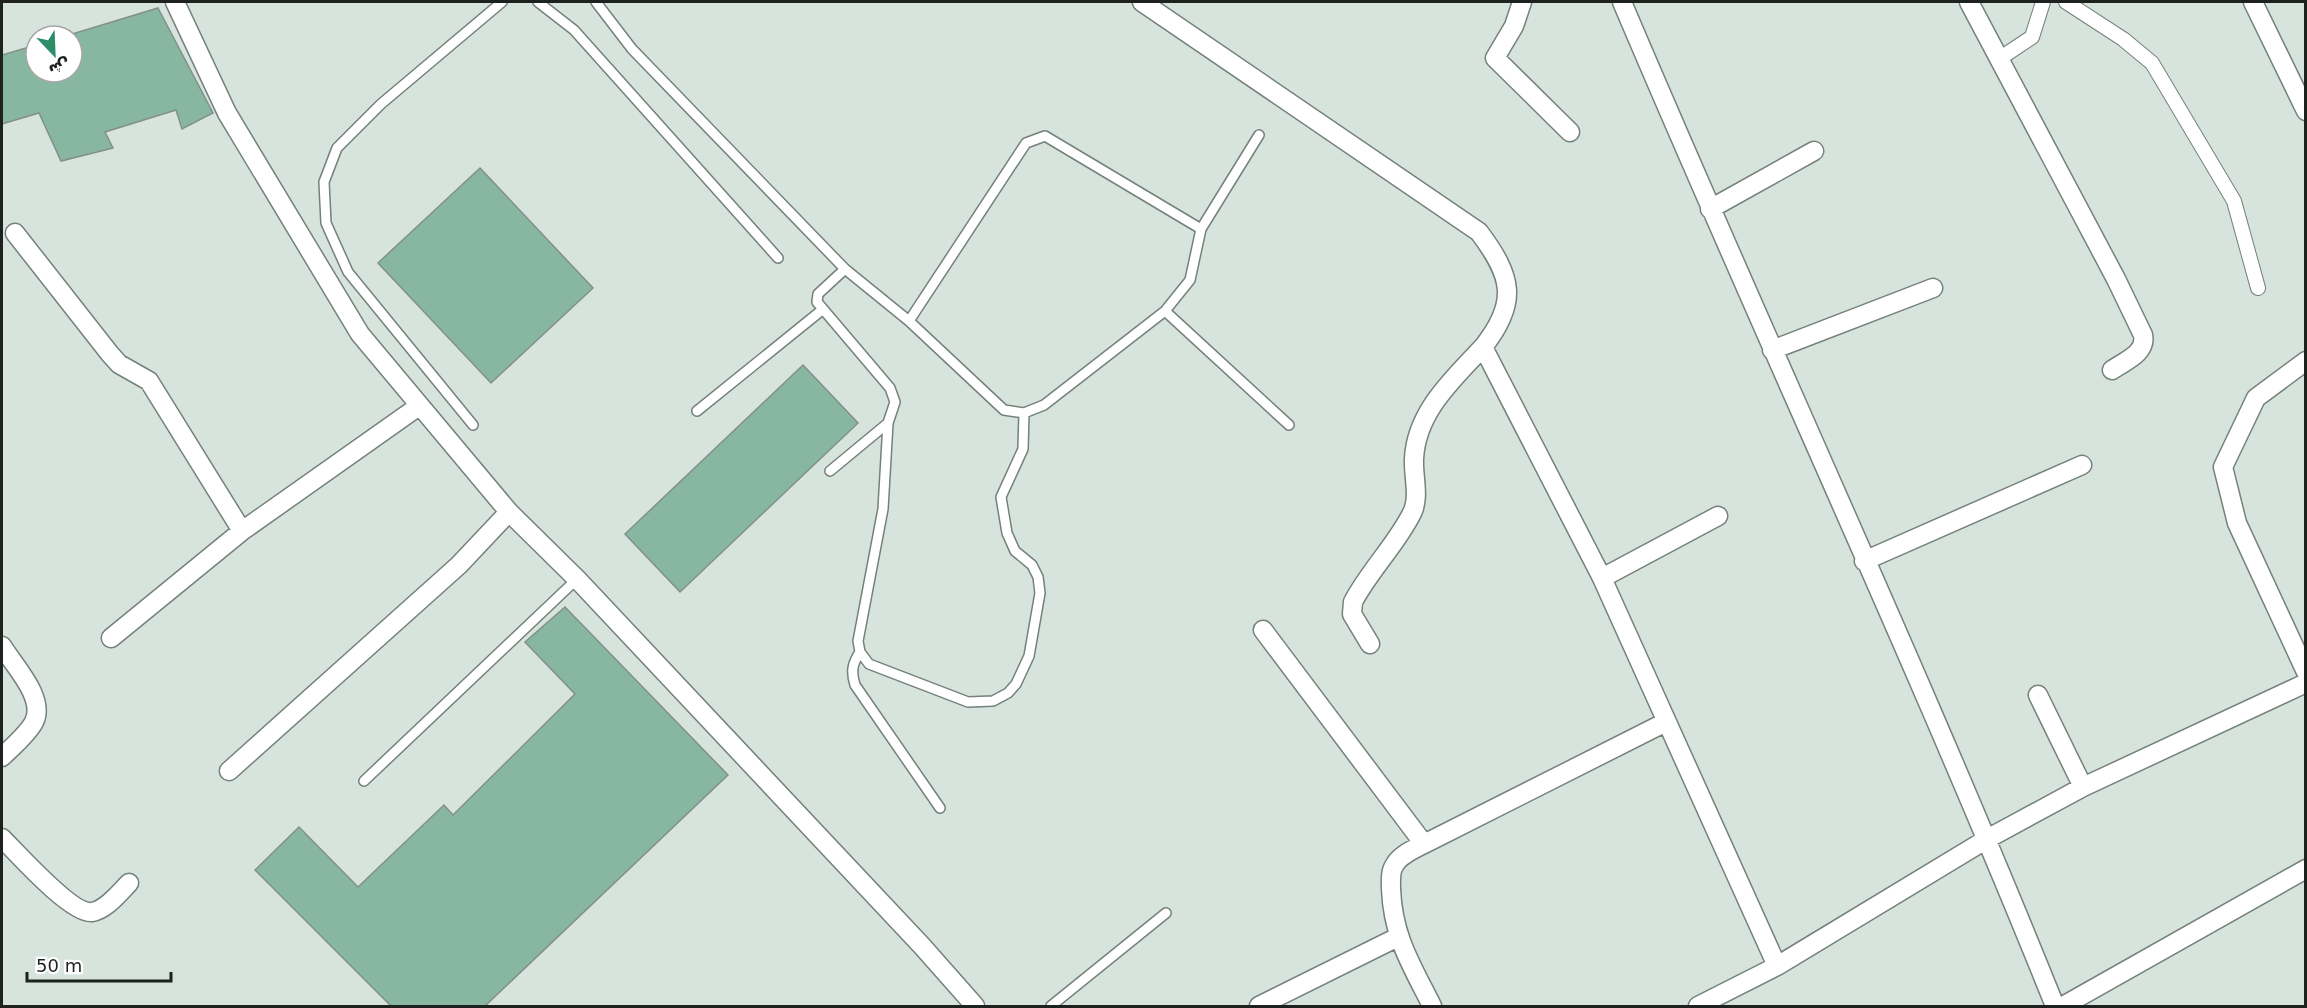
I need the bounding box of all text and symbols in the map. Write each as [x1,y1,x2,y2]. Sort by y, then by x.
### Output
north arrow [24,24,84,84]
text: ش [46,54,74,80]
scale bar [27,945,171,983]
text: 50 m [36,955,82,976]

